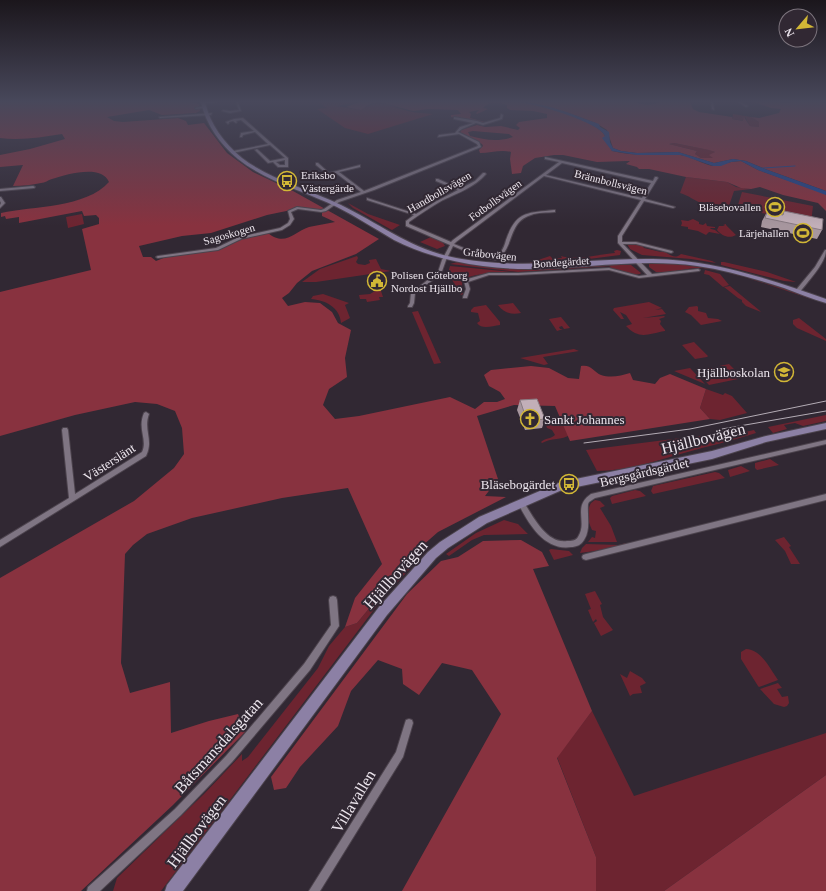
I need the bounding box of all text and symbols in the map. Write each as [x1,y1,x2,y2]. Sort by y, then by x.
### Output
north arrow [778,8,818,48]
text: N [782,26,796,39]
street label: Brännbollsvägen [573,167,649,197]
place label: Eriksbo Västergärde [301,169,354,194]
street label: Handbollsvägen [405,169,473,215]
bus stop icon: Eriksbo Västergärde [276,170,298,192]
street label: Fotbollsvägen [466,177,524,223]
sports icon: Bläsebovallen [764,196,786,218]
place label: Bläsebovallen [699,201,761,213]
street label: Sagoskogen [202,221,257,247]
sports icon: Lärjehallen [792,222,814,244]
place label: Lärjehallen [739,227,789,239]
street label: Gråbovägen [463,245,518,263]
street label: Bondegärdet [533,254,589,270]
place label: Polisen Göteborg Nordost Hjällbo [391,269,468,294]
public building icon: Polisen Göteborg Nordost Hjällbo [366,270,388,292]
school or university icon: Hjällboskolan [773,361,795,383]
place label: Hjällboskolan [697,365,770,380]
church icon: Sankt Johannes [519,408,541,430]
place label: Sankt Johannes [544,412,625,427]
street label: Hjällbovägen [659,420,747,458]
street label: Västerslänt [81,440,138,485]
street label: Bergsgårdsgärdet [598,455,690,490]
bus stop icon: Bläsebogärdet [558,473,580,495]
place label: Bläsebogärdet [481,477,555,492]
street label: Hjällbovägen [360,537,431,613]
street label: Båtsmansdalsgatan [171,694,266,797]
street label: Villavallen [328,767,379,836]
street label: Hjällbovägen [164,792,230,871]

